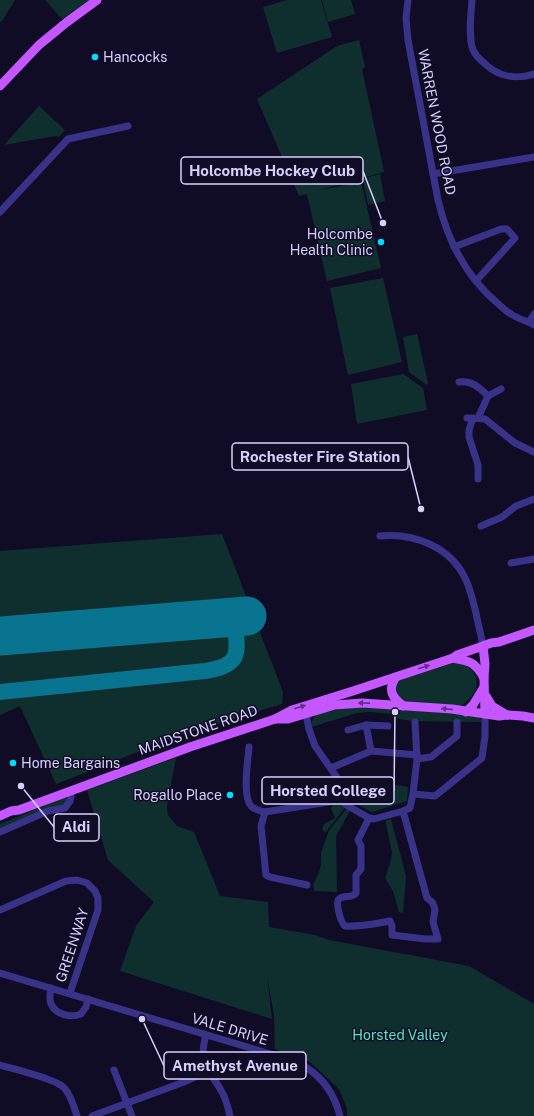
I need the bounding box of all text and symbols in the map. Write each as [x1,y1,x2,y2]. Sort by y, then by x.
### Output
street label: WARREN WOOD ROAD [415,48,459,196]
place label: Hancocks [103,49,167,65]
marker: Hancocks [90,52,100,62]
callout: Holcombe Hockey Club [181,157,363,184]
text: Holcombe Hockey Club [189,162,355,179]
place label: Holcombe Health Clinic [290,226,373,258]
marker: Holcombe Health Clinic [376,237,386,247]
callout: Rochester Fire Station [232,443,408,470]
text: Rochester Fire Station [240,448,400,465]
one-way arrow [418,664,430,670]
one-way arrow [358,700,370,707]
street label: MAIDSTONE ROAD [136,702,260,758]
one-way arrow [294,704,306,710]
one-way arrow [441,706,453,712]
place label: Home Bargains [21,755,120,771]
marker: Home Bargains [8,758,18,768]
callout: Horsted College [262,777,394,804]
text: Horsted College [270,782,386,799]
place label: Rogallo Place [133,787,222,803]
marker: Rogallo Place [225,790,235,800]
callout: Aldi [54,814,99,841]
text: Aldi [62,818,90,835]
street label: GREENWAY [52,905,92,984]
street label: VALE DRIVE [190,1010,270,1048]
park label: Horsted Valley [352,1027,448,1043]
callout: Amethyst Avenue [164,1052,306,1079]
text: Amethyst Avenue [172,1057,298,1074]

